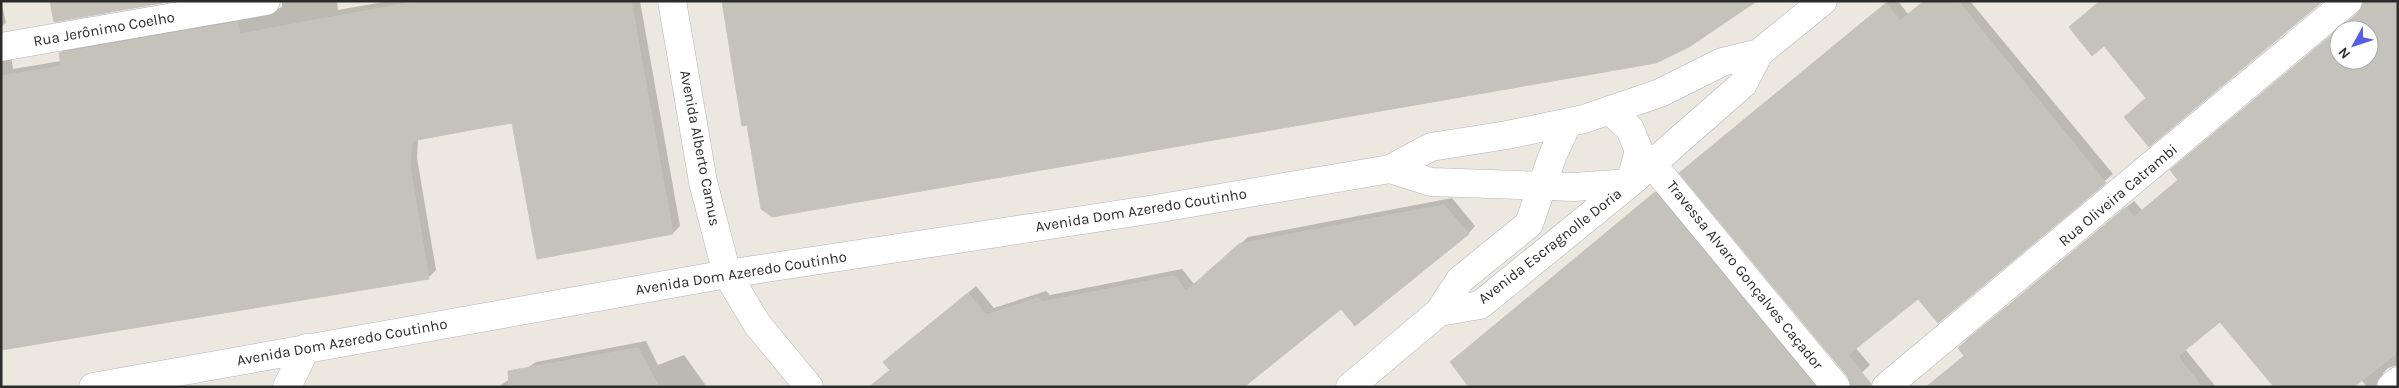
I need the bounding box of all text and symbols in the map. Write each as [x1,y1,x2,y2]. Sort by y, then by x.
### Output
street label: Rua Jerônimo Coelho [32,8,176,50]
north arrow [2329,20,2379,70]
text: N [2335,44,2354,62]
street label: Avenida Alberto Camus [676,69,724,227]
street label: Rua Oliveira Catrambi [2055,140,2181,250]
street label: Travessa Alvaro Gonçalves Caçador [1663,177,1827,374]
street label: Avenida Dom Azeredo Coutinho [1034,184,1248,236]
street label: Avenida Escragnolle Doria [1475,184,1625,308]
street label: Avenida Dom Azeredo Coutinho [634,247,848,299]
street label: Avenida Dom Azeredo Coutinho [235,315,449,369]

